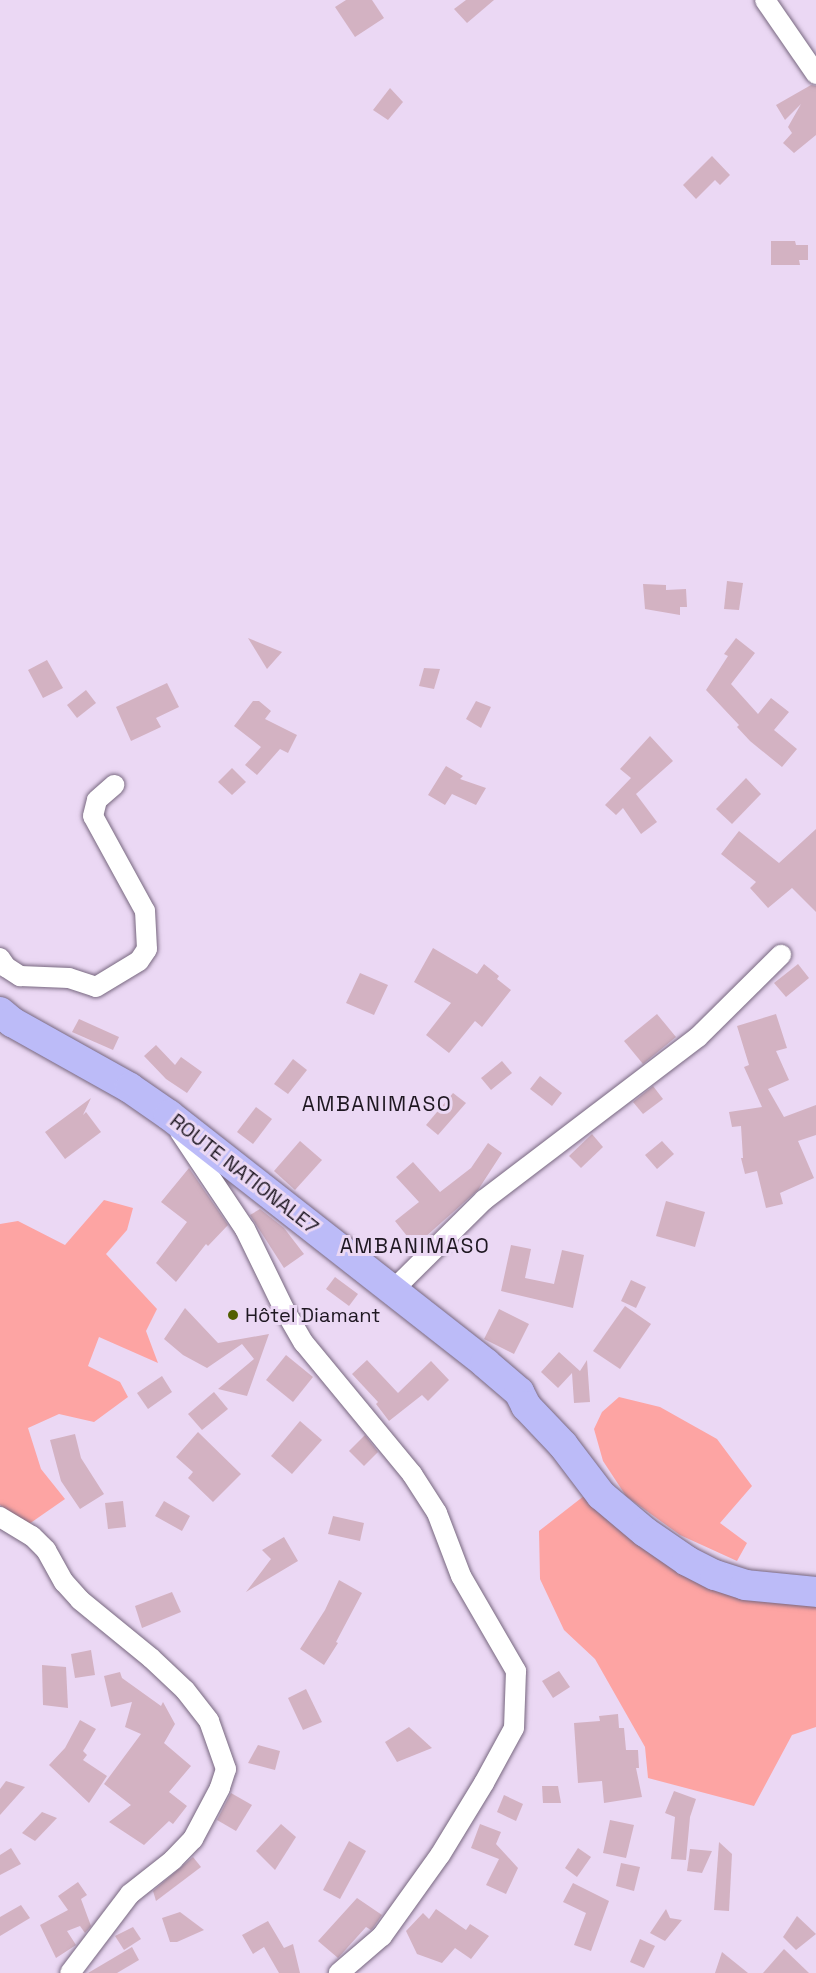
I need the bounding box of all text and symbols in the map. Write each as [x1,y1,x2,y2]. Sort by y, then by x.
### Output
district label: AMBANIMASO [302,1091,452,1117]
street label: ROUTE NATIONALE7 [165,1109,323,1239]
district label: AMBANIMASO [340,1233,490,1259]
place label: Hôtel Diamant [245,1303,380,1327]
marker: Hôtel Diamant [226,1308,240,1322]

